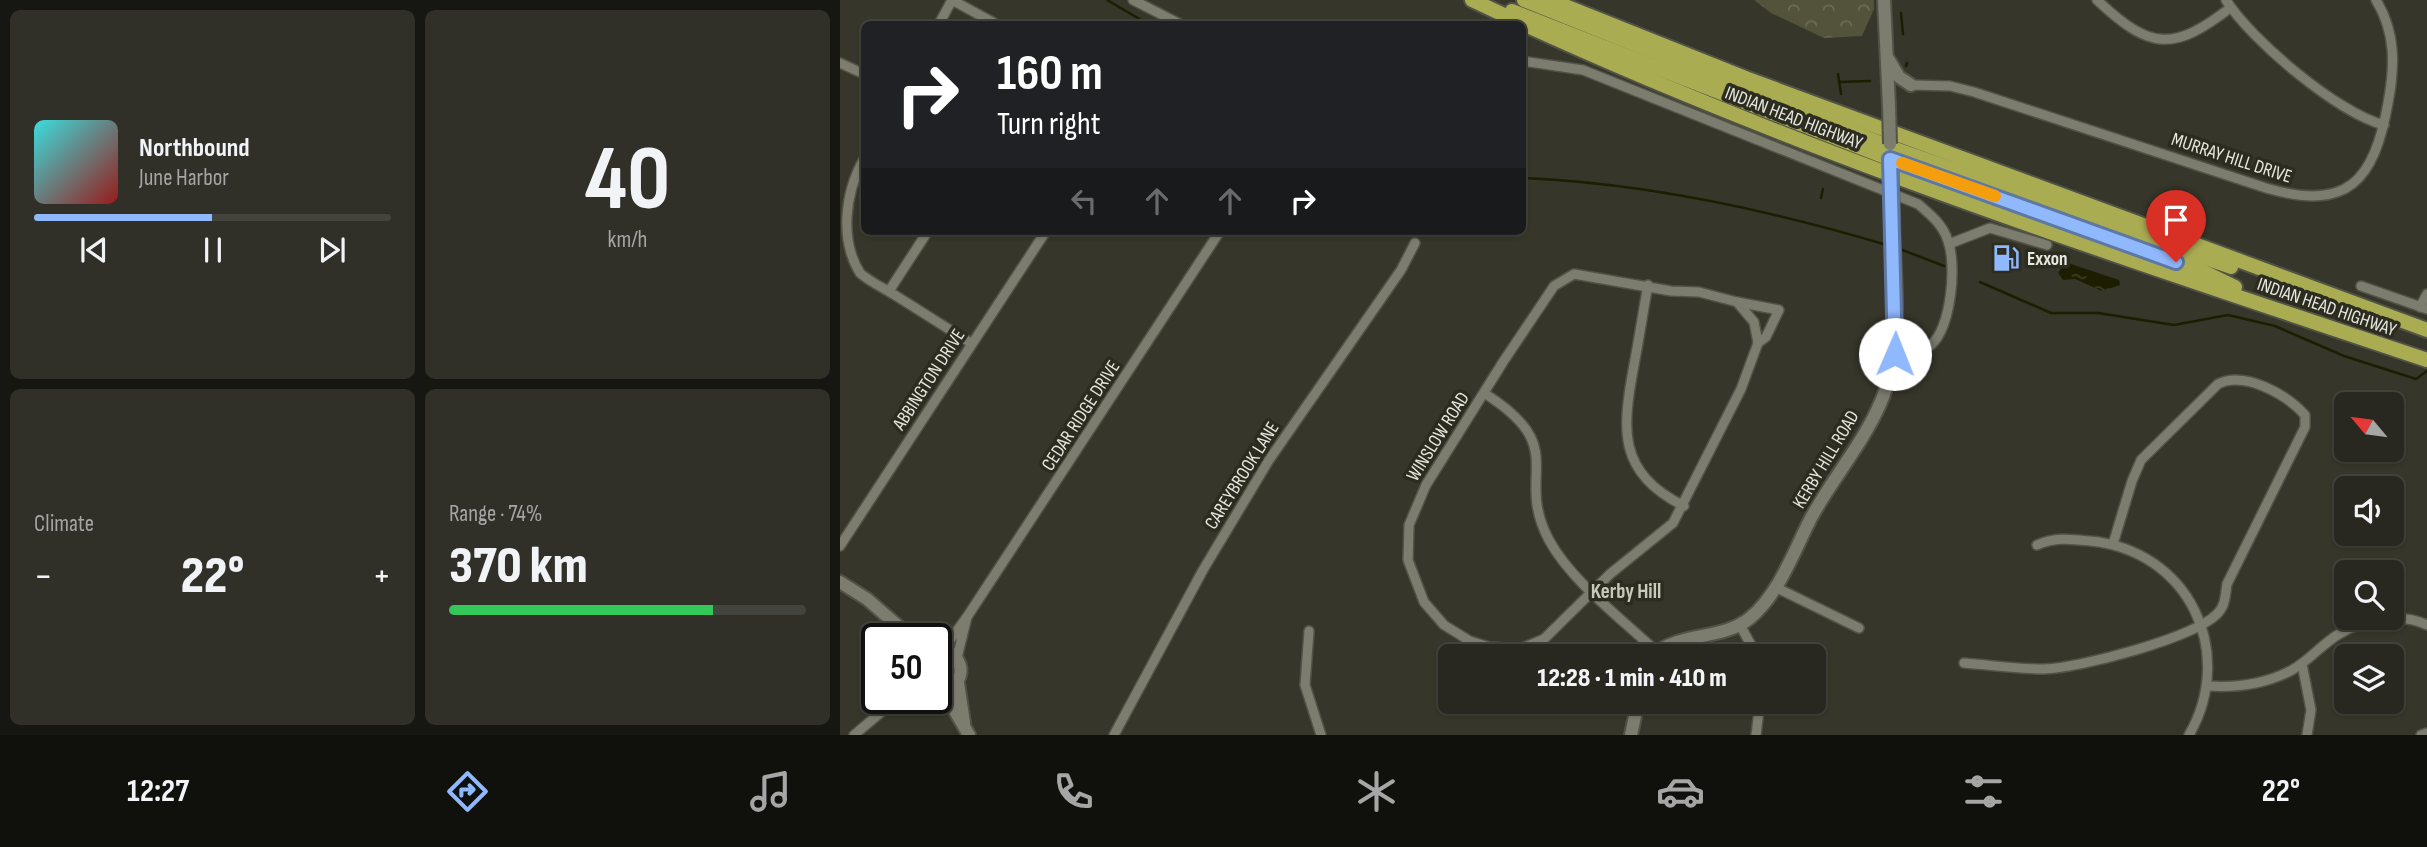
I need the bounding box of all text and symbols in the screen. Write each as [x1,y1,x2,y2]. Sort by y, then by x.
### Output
text: 160 m [997,45,1103,104]
icon: right [882,49,973,140]
street label: INDIAN HEAD HIGHWAY [1722,82,1865,155]
text: Turn right [997,105,1101,144]
text: 40 [585,126,670,235]
street label: MURRAY HILL DRIVE [2168,128,2295,189]
text: Northbound [139,133,250,164]
text: June Harbor [139,164,229,192]
icon: left [1065,182,1103,220]
icon: ahead [1138,182,1176,220]
icon: ahead [1211,182,1249,220]
icon: right [1284,182,1322,220]
pin [2146,190,2206,262]
icon: arrive [2157,201,2195,239]
text: km/h [608,226,647,254]
icon: previous [75,231,113,269]
icon: pause [194,231,232,269]
icon: next [313,231,351,269]
fuel station icon: Exxon [1991,243,2021,273]
place label: Exxon [2027,248,2068,271]
street label: INDIAN HEAD HIGHWAY [2254,273,2399,342]
position arrow [1858,317,1932,391]
street label: ABBINGTON DRIVE [888,325,970,435]
street label: CEDAR RIDGE DRIVE [1037,356,1125,475]
street label: WINSLOW ROAD [1402,388,1475,486]
north arrow [2334,392,2404,462]
map controls [2334,392,2404,714]
street label: KERBY HILL ROAD [1788,407,1865,513]
street label: CAREYBROOK LANE [1200,418,1284,534]
button: sound [2334,476,2404,546]
text: Range · 74% [449,500,543,528]
text: Climate [34,510,94,538]
text: 370 km [449,535,588,598]
text: 22° [181,545,244,608]
text: − [34,554,53,599]
text: + [372,554,391,599]
button: search [2334,560,2404,630]
district label: Kerby Hill [1591,579,1661,604]
speed limit sign: 50 [861,623,952,714]
button: layers [2334,644,2404,714]
text: 12:28 · 1 min · 410 m [1537,663,1727,694]
icon: directions [443,767,492,816]
icon: music [746,767,795,816]
icon: phone [1049,767,1098,816]
icon: climate [1352,767,1401,816]
icon: car [1656,767,1705,816]
icon: filters [1959,767,2008,816]
text: 12:27 [127,772,189,811]
text: 22° [2262,772,2300,811]

